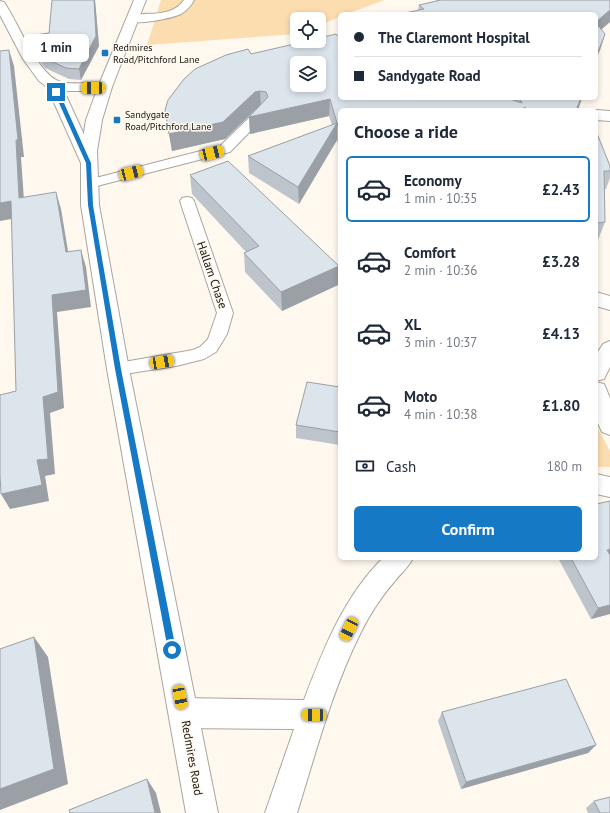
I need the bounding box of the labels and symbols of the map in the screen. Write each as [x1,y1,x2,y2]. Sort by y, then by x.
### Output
callout: 1 min [23,34,89,62]
place label: Redmires Road/Pitchford Lane [113,41,200,66]
marker: Redmires Road/Pitchford Lane [100,48,110,58]
car [81,82,105,94]
route end [47,83,65,101]
place label: Sandygate Road/Pitchford Lane [125,108,212,133]
marker: Sandygate Road/Pitchford Lane [112,115,122,125]
car [199,144,225,162]
car [118,164,144,182]
street label: Hallam Chase [194,239,231,311]
car [149,354,175,370]
car [338,616,360,642]
route start [163,641,181,659]
car [172,684,188,710]
car [302,709,326,721]
street label: Redmires Road [179,719,206,797]

